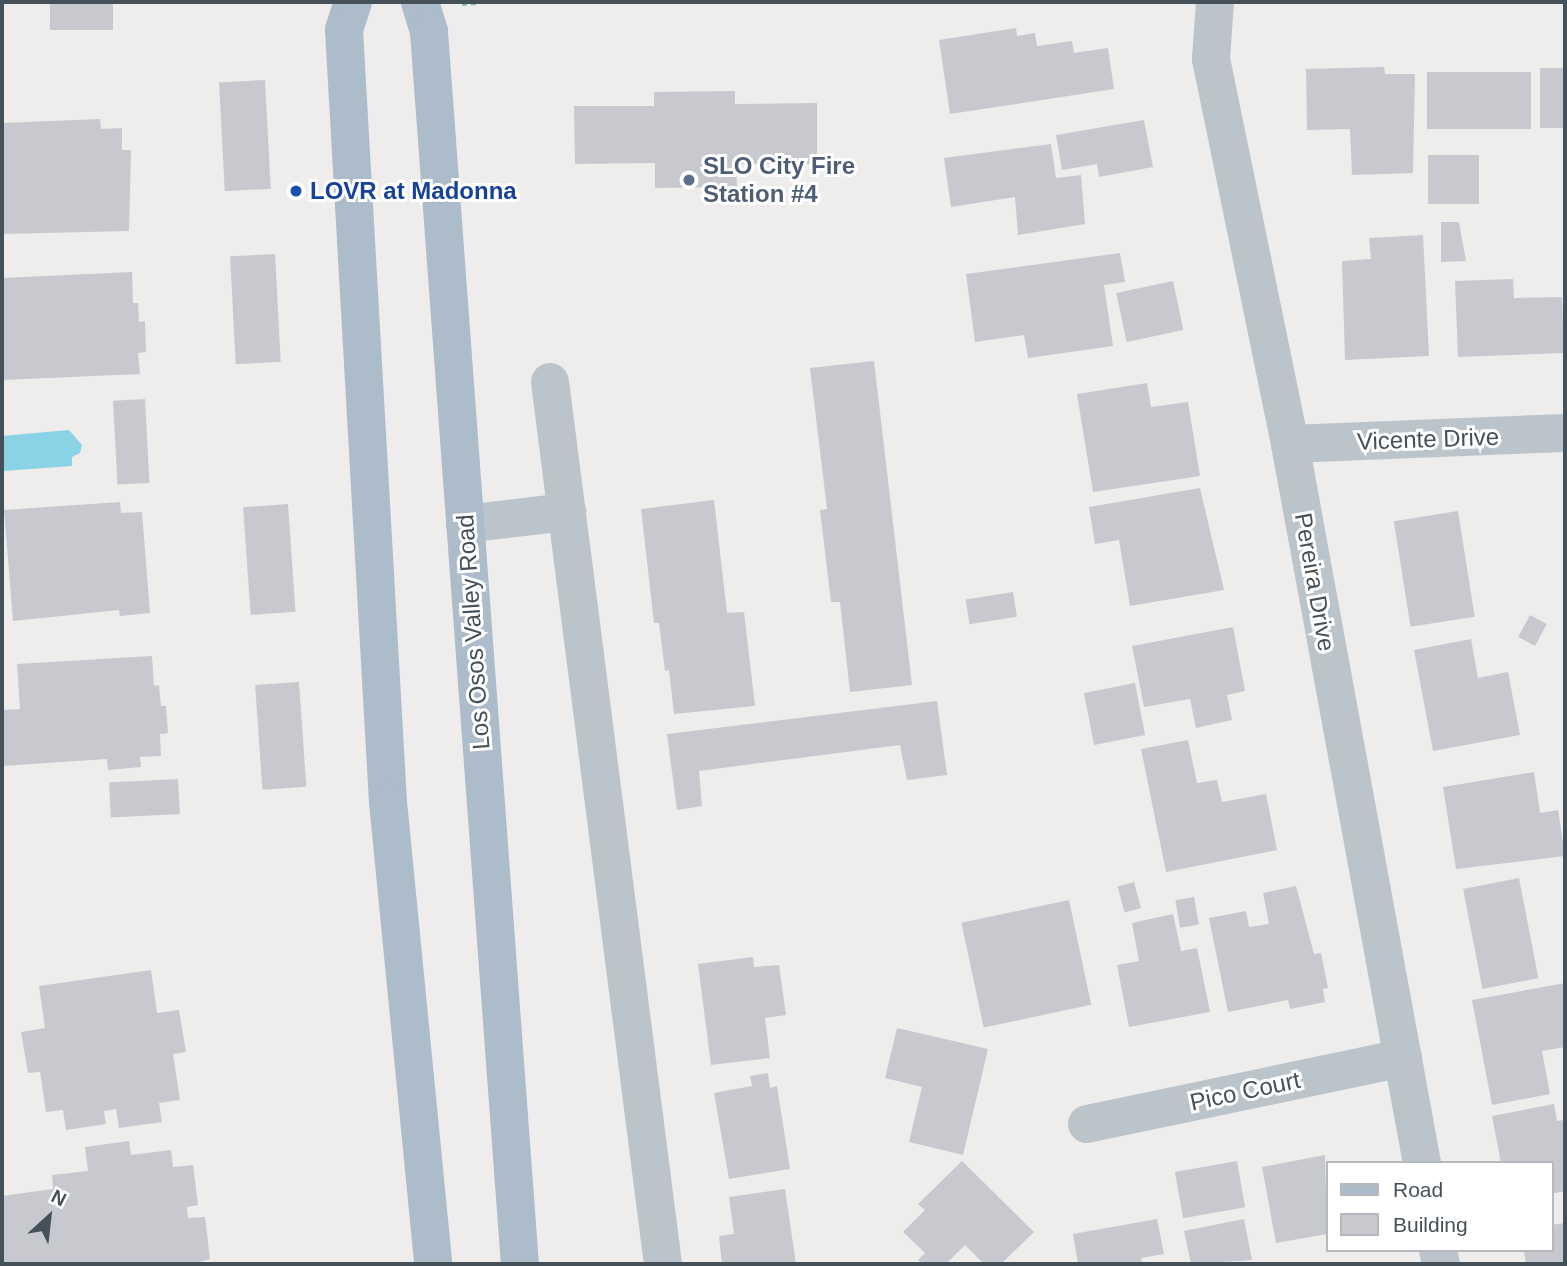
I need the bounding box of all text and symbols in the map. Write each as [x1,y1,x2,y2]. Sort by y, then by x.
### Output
place label: SLO City Fire Station #4 [703,152,855,208]
marker: SLO City Fire Station #4 [681,172,697,188]
place label: LOVR at Madonna [310,177,517,205]
marker: LOVR at Madonna [288,183,304,199]
street label: Vicente Drive [1356,422,1500,456]
street label: Pereira Drive [1289,511,1341,653]
street label: Los Osos Valley Road [450,513,496,751]
street label: Pico Court [1187,1065,1303,1117]
legend [1326,1161,1553,1252]
text: Road [1393,1178,1443,1201]
north arrow [14,1182,84,1252]
text: N [48,1185,70,1210]
text: Building [1393,1213,1468,1236]

